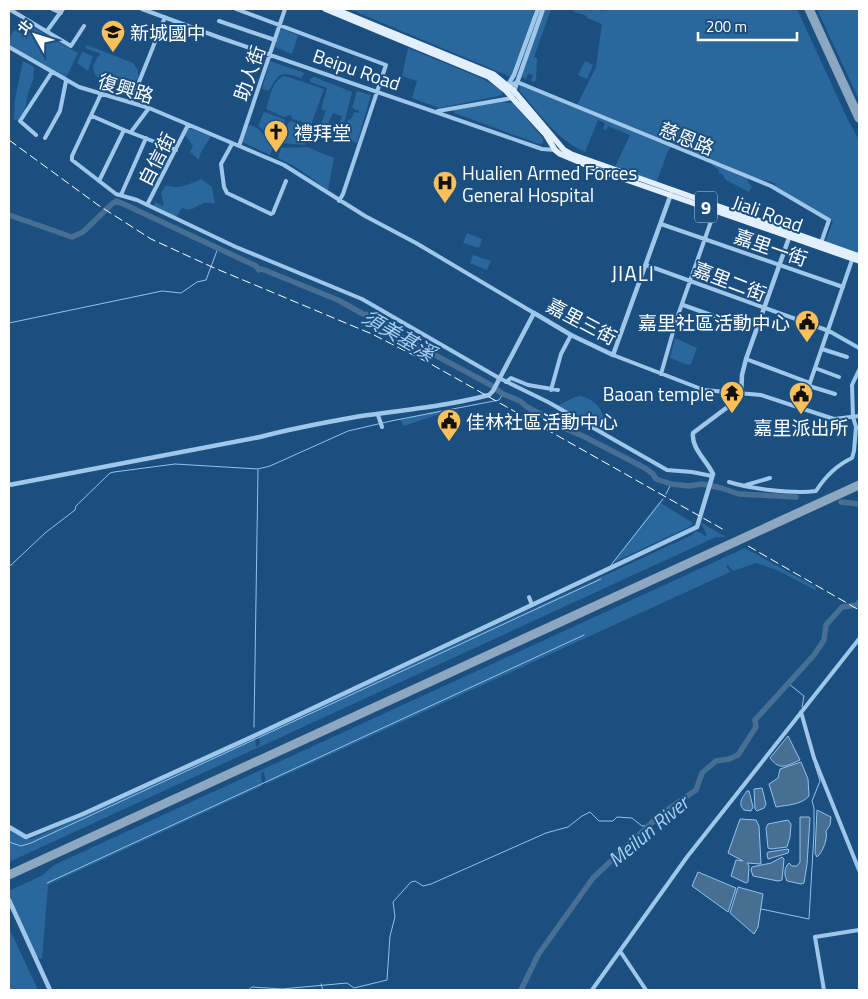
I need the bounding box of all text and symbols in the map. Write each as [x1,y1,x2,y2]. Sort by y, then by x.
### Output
north arrow [10,10,60,60]
scale bar [698,10,797,42]
text: 北 [12,14,37,39]
text: 200 m [706,15,747,38]
place label: 新城國中 [130,18,206,47]
school or university icon: 新城國中 [100,19,126,53]
street label: Beipu Road [309,40,405,98]
street label: 助人街 [226,41,272,105]
street label: 復興路 [94,66,158,110]
street label: 慈恩路 [655,114,719,162]
place label: 禮拜堂 [294,118,351,147]
church icon: 禮拜堂 [263,119,289,153]
street label: 自信街 [130,127,182,191]
place label: Hualien Armed Forces General Hospital [462,158,637,209]
hospital icon: Hualien Armed Forces General Hospital [432,170,458,204]
street label: Jiali Road [729,187,807,239]
road number: 9 [695,192,717,222]
street label: 嘉里一街 [730,221,812,273]
street label: 嘉里二街 [689,254,771,308]
district label: JIALI [611,257,655,289]
street label: 嘉里三街 [542,290,622,352]
water label: 須美基溪 [357,302,444,370]
place label: 嘉里社區活動中心 [638,308,790,337]
public building icon: 嘉里社區活動中心 [794,309,820,343]
place label: Baoan temple [603,379,714,408]
temple icon: Baoan temple [719,380,745,414]
public building icon: 嘉里派出所 [788,381,814,415]
place label: 佳林社區活動中心 [466,407,618,436]
public building icon: 佳林社區活動中心 [436,408,462,442]
place label: 嘉里派出所 [753,413,849,442]
water label: Meilun River [601,786,697,874]

